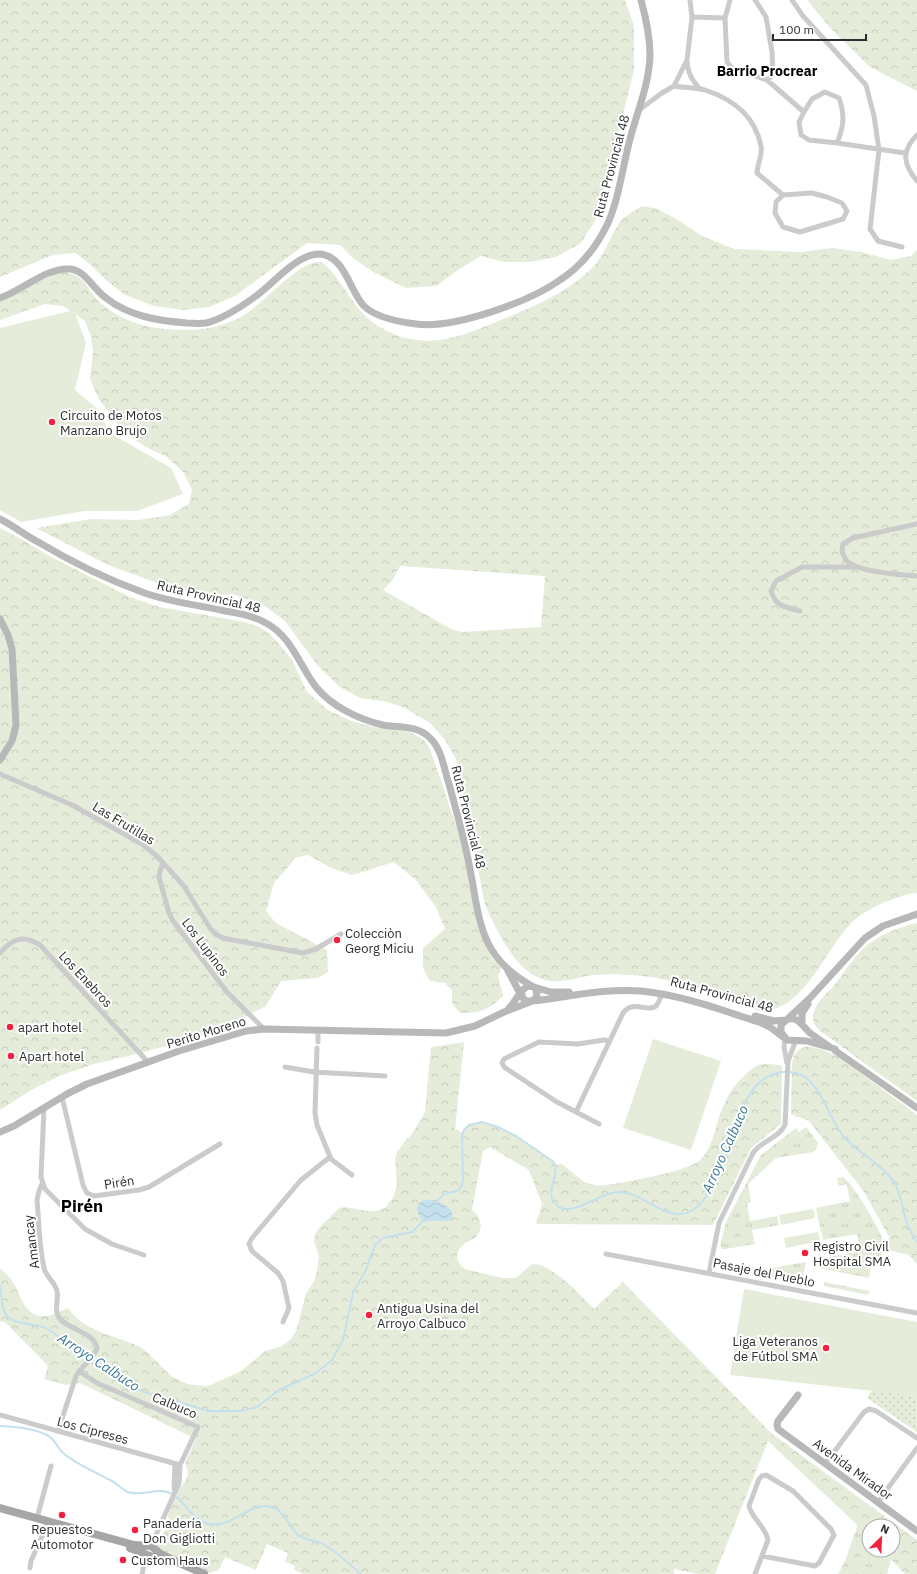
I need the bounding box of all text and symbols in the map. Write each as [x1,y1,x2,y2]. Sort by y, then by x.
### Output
scale bar [773,16,866,42]
text: 100 m [779,22,814,37]
district label: Barrio Procrear [717,62,818,80]
street label: Ruta Provincial 48 [590,113,633,219]
place label: Circuito de Motos Manzano Brujo [60,407,162,439]
marker: Circuito de Motos Manzano Brujo [47,417,57,427]
street label: Ruta Provincial 48 [155,576,263,617]
street label: Ruta Provincial 48 [447,764,490,871]
street label: Las Frutillas [89,798,158,849]
street label: Los Lupinos [178,915,233,980]
place label: Colecciòn Georg Miciu [345,925,414,957]
marker: Colecciòn Georg Miciu [332,935,342,945]
street label: Los Enebros [55,948,116,1011]
street label: Ruta Provincial 48 [669,973,775,1016]
street label: Perito Moreno [164,1012,248,1053]
place label: apart hotel [18,1019,82,1036]
marker: apart hotel [5,1022,15,1032]
place label: Apart hotel [19,1048,85,1065]
marker: Apart hotel [6,1051,16,1061]
water label: Arroyo Calbuco [697,1102,753,1197]
street label: Pirén [103,1172,135,1193]
district label: Pirén [61,1195,103,1217]
street label: Amancay [20,1214,43,1270]
place label: Registro Civil Hospital SMA [813,1238,892,1270]
marker: Registro Civil Hospital SMA [800,1248,810,1258]
street label: Pasaje del Pueblo [711,1254,816,1291]
place label: Antigua Usina del Arroyo Calbuco [377,1300,479,1332]
marker: Antigua Usina del Arroyo Calbuco [364,1310,374,1320]
water label: Arroyo Calbuco [54,1328,144,1395]
place label: Liga Veteranos de Fútbol SMA [732,1333,819,1365]
marker: Liga Veteranos de Fútbol SMA [821,1343,831,1353]
street label: Calbuco [150,1388,200,1423]
street label: Los Cipreses [55,1413,131,1448]
street label: Avenida Mirador [809,1435,896,1504]
marker: Repuestos Automotor [57,1510,67,1520]
place label: Panadería Don Gigliotti [143,1515,215,1547]
north arrow [861,1518,901,1558]
place label: Repuestos Automotor [31,1521,94,1553]
text: N [879,1521,892,1537]
marker: Panadería Don Gigliotti [130,1525,140,1535]
place label: Custom Haus [131,1552,209,1569]
marker: Custom Haus [118,1555,128,1565]

